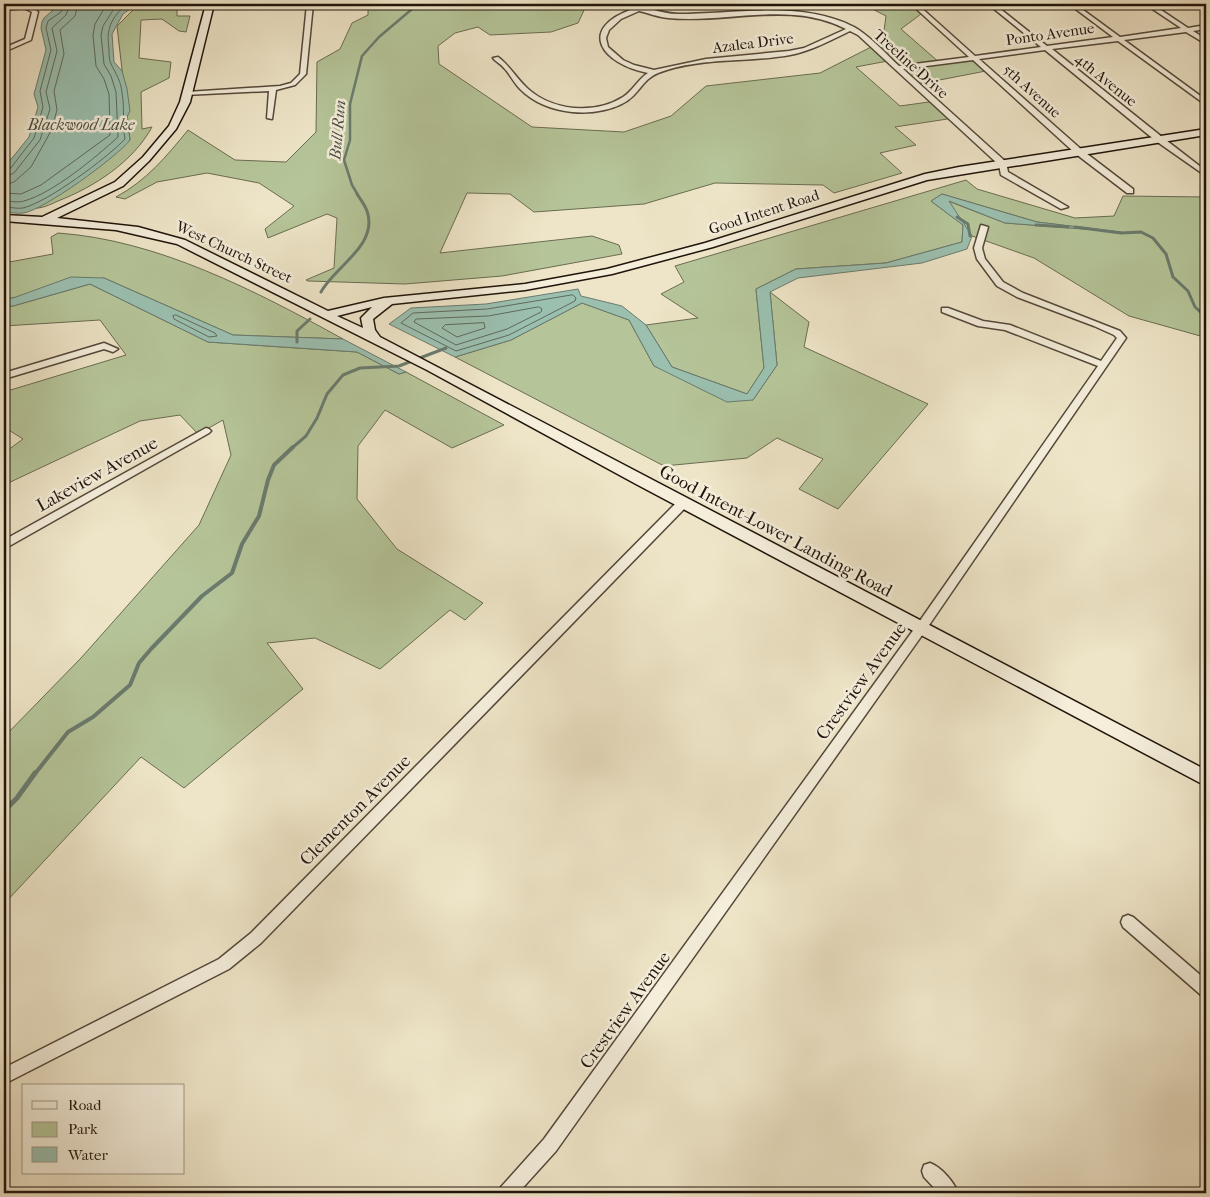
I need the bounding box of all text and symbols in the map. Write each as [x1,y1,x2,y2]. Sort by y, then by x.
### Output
street label: Ponto Avenue [1004,19,1096,49]
street label: Treeline Drive [870,26,953,103]
street label: Azalea Drive [710,29,795,57]
street label: 4th Avenue [1071,50,1141,111]
street label: 5th Avenue [999,60,1065,122]
water label: Bull Run [325,99,350,162]
water label: Blackwood Lake [26,115,135,134]
street label: Good Intent Road [707,185,822,238]
street label: West Church Street [172,217,296,287]
street label: Lakeview Avenue [33,432,162,516]
street label: Good Intent-Lower Landing Road [656,461,896,602]
street label: Crestview Avenue [812,618,911,744]
street label: Clementon Avenue [296,751,415,870]
street label: Crestview Avenue [576,947,675,1073]
legend [22,1084,185,1174]
text: Road [68,1096,102,1114]
text: Park [68,1120,98,1138]
text: Water [67,1146,108,1164]

